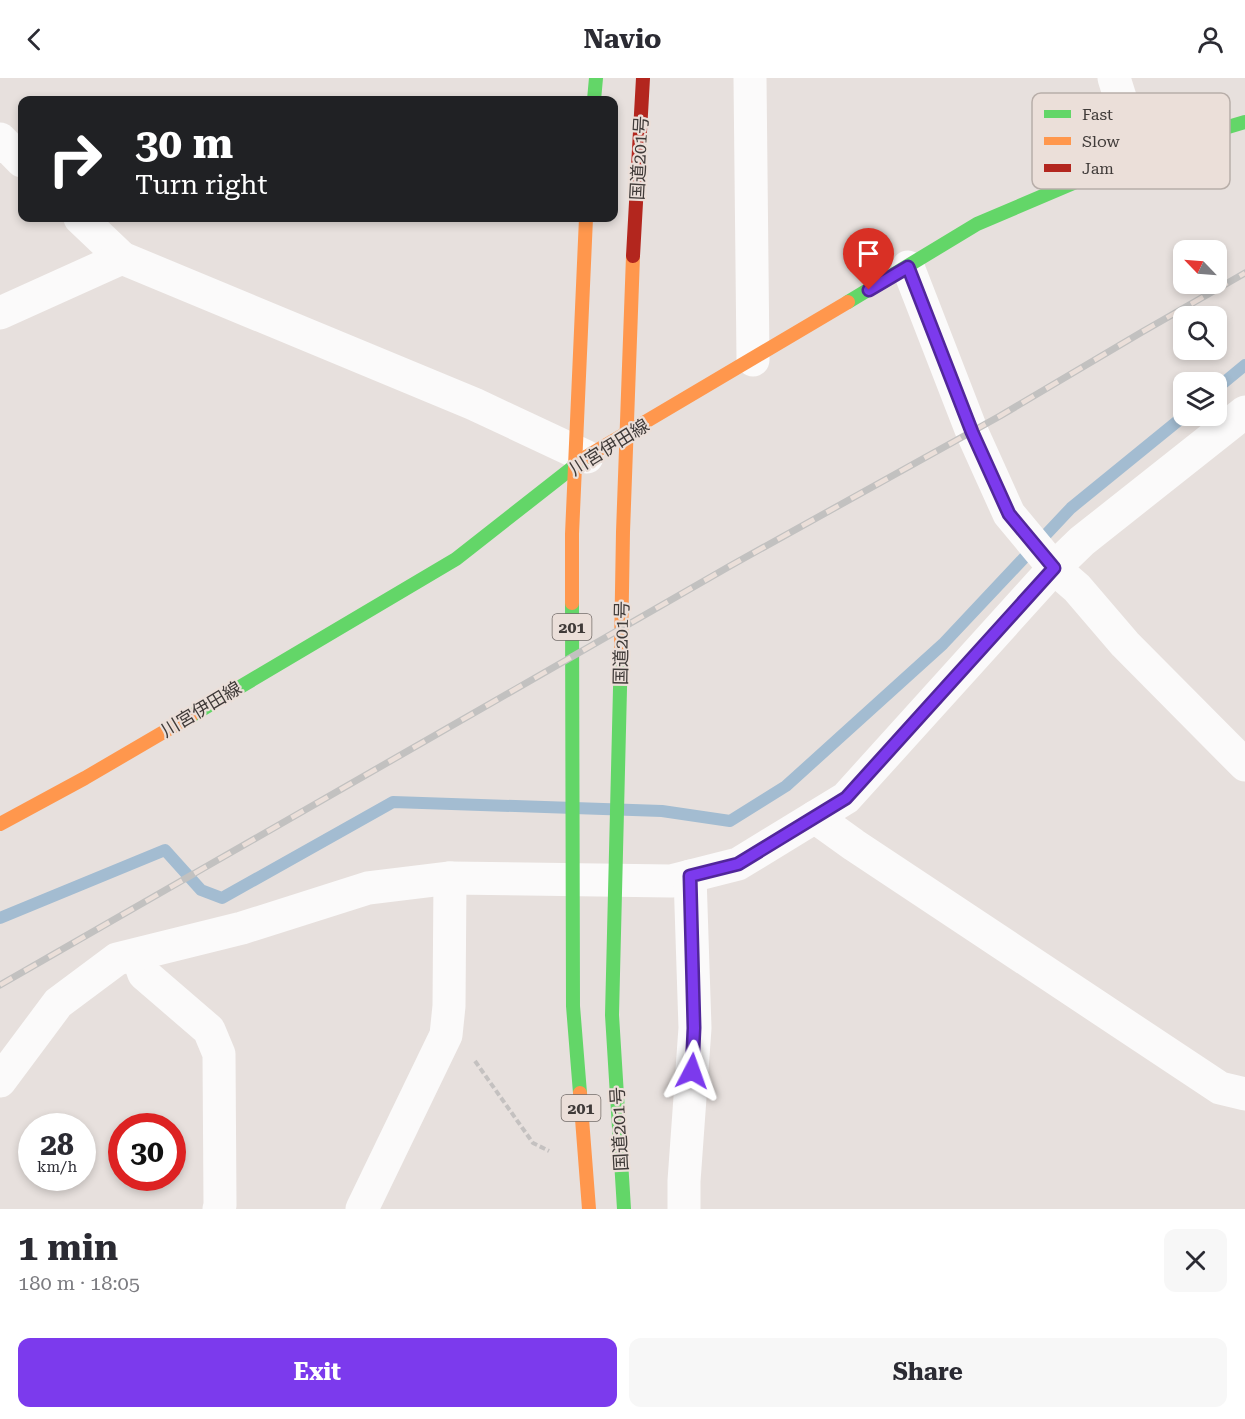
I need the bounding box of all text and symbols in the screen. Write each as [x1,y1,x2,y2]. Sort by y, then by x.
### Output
icon: back [18,23,51,56]
text: Navio [583,23,662,55]
icon: person [1194,23,1227,56]
legend [1032,93,1230,189]
text: Fast [1082,105,1113,124]
street label: 国道201号 [626,115,652,201]
text: 30 m [135,119,233,168]
icon: right [36,120,114,198]
text: Slow [1082,132,1120,151]
text: Jam [1082,159,1114,178]
text: Turn right [135,169,268,201]
pin [843,228,894,290]
icon: arrive [852,237,885,270]
north arrow [1173,240,1227,294]
map controls [1173,240,1227,426]
button: search [1173,306,1227,360]
button: layers [1173,372,1227,426]
street label: 川宮伊田線 [565,414,653,480]
street label: 国道201号 [610,601,632,685]
road number: 201 [552,614,592,640]
street label: 川宮伊田線 [157,677,245,741]
position arrow [660,1039,724,1103]
street label: 国道201号 [606,1086,632,1172]
road number: 201 [562,1095,600,1121]
speed limit sign: 30 [108,1113,186,1191]
text: 28 [40,1127,74,1162]
text: km/h [37,1158,77,1176]
text: 1 min [18,1227,118,1269]
button: close [1164,1229,1227,1292]
text: 180 m · 18:05 [18,1271,140,1295]
button: Exit [18,1338,617,1407]
button: Share [629,1338,1227,1407]

